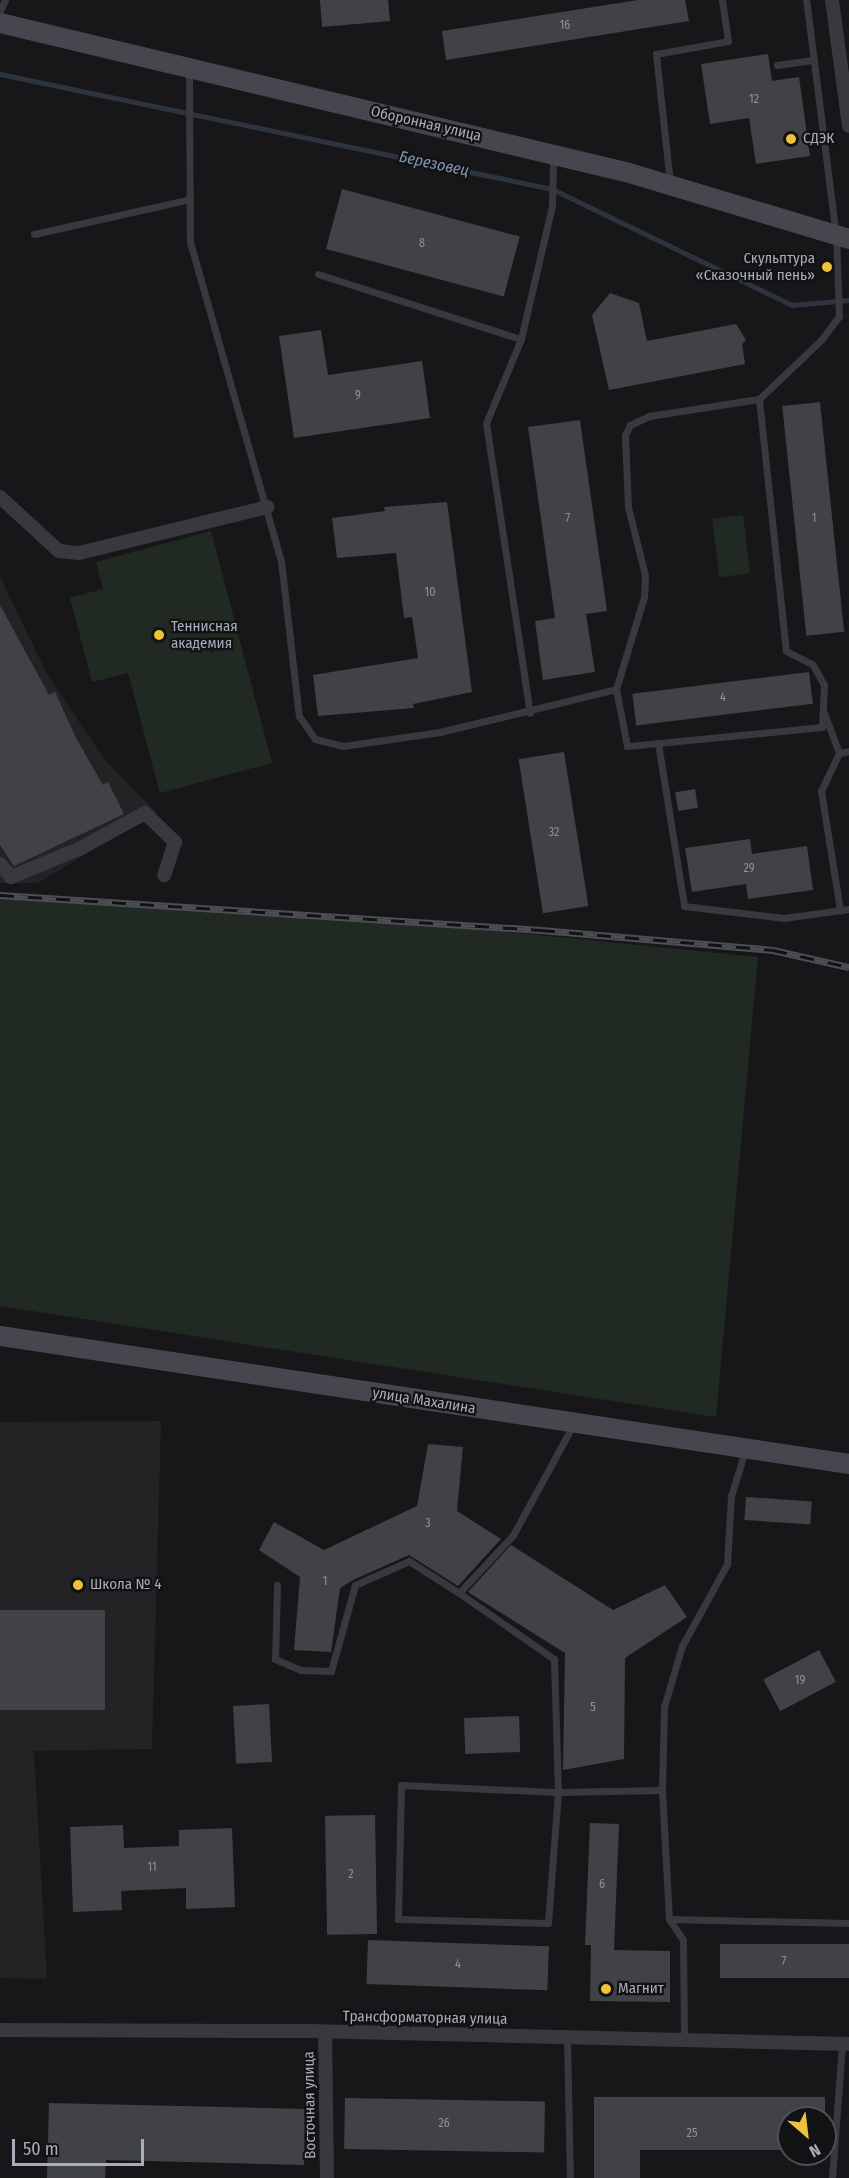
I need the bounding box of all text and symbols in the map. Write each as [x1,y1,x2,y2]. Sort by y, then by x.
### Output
house number: 16 [560,19,570,33]
house number: 12 [749,93,759,107]
street label: Оборонная улица [369,103,483,145]
place label: СДЭК [803,130,834,148]
marker: СДЭК [784,132,798,146]
water label: Березовец [397,147,471,181]
house number: 8 [419,237,425,251]
place label: Скульптура «Сказочный пень» [696,249,815,284]
marker: Скульптура «Сказочный пень» [820,260,834,274]
house number: 9 [355,389,361,403]
house number: 7 [566,512,570,526]
house number: 1 [812,512,816,526]
house number: 10 [425,586,435,600]
place label: Теннисная академия [171,617,238,652]
marker: Теннисная академия [152,628,166,642]
house number: 4 [720,691,726,705]
house number: 32 [549,826,559,840]
house number: 29 [743,862,755,876]
street label: улица Махалина [371,1384,477,1418]
house number: 3 [425,1517,431,1531]
house number: 1 [323,1575,327,1589]
place label: Школа № 4 [90,1576,161,1594]
marker: Школа № 4 [71,1578,85,1592]
house number: 19 [795,1674,805,1688]
house number: 5 [590,1701,596,1715]
house number: 11 [147,1861,157,1875]
house number: 2 [348,1868,354,1882]
house number: 6 [599,1878,605,1892]
house number: 7 [782,1955,786,1969]
house number: 4 [455,1958,461,1972]
place label: Магнит [618,1980,664,1998]
marker: Магнит [599,1982,613,1996]
street label: Трансформаторная улица [342,2008,508,2028]
street label: Восточная улица [300,2051,320,2159]
north arrow [777,2106,837,2166]
house number: 26 [438,2117,450,2131]
scale bar [15,2127,147,2165]
house number: 25 [687,2127,697,2141]
text: 50 m [23,2138,59,2160]
text: N [806,2140,823,2161]

